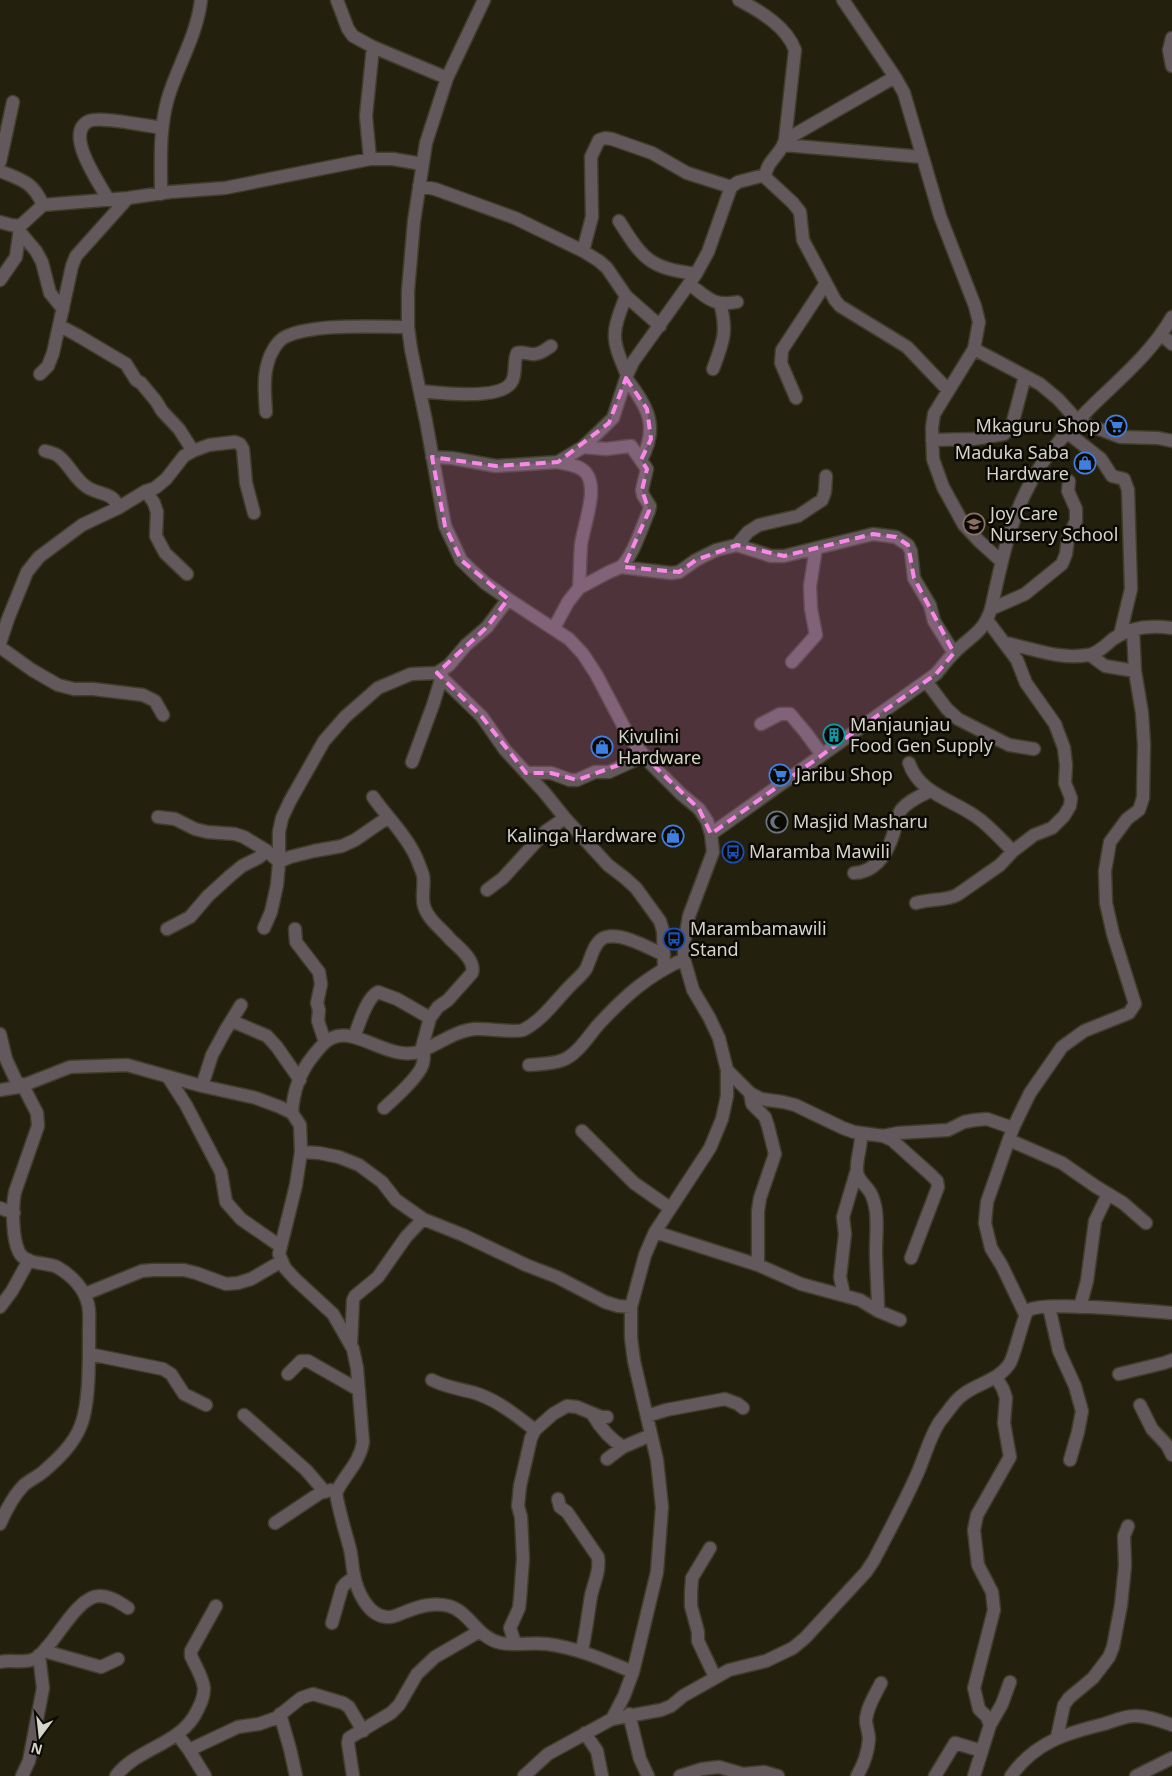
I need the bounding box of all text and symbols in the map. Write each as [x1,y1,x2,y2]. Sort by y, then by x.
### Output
place label: Mkaguru Shop [976,413,1100,437]
supermarket icon: Mkaguru Shop [1104,414,1128,438]
place label: Maduka Saba Hardware [955,440,1069,485]
shop icon: Maduka Saba Hardware [1073,451,1097,475]
place label: Joy Care Nursery School [988,501,1118,546]
school or university icon: Joy Care Nursery School [962,512,986,536]
place label: Manjaunjau Food Gen Supply [850,712,994,757]
building icon: Manjaunjau Food Gen Supply [822,723,846,747]
place label: Kivulini Hardware [618,724,701,769]
shop icon: Kivulini Hardware [590,735,614,759]
place label: Jaribu Shop [794,762,893,786]
supermarket icon: Jaribu Shop [768,763,792,787]
place label: Masjid Masharu [793,809,928,833]
mosque icon: Masjid Masharu [765,810,789,834]
place label: Kalinga Hardware [506,823,657,847]
shop icon: Kalinga Hardware [661,824,685,848]
place label: Maramba Mawili [749,839,890,863]
bus stop icon: Maramba Mawili [721,840,745,864]
place label: Marambamawili Stand [690,916,827,961]
bus stop icon: Marambamawili Stand [662,927,686,951]
north arrow [15,1711,65,1761]
text: N [29,1738,44,1760]

